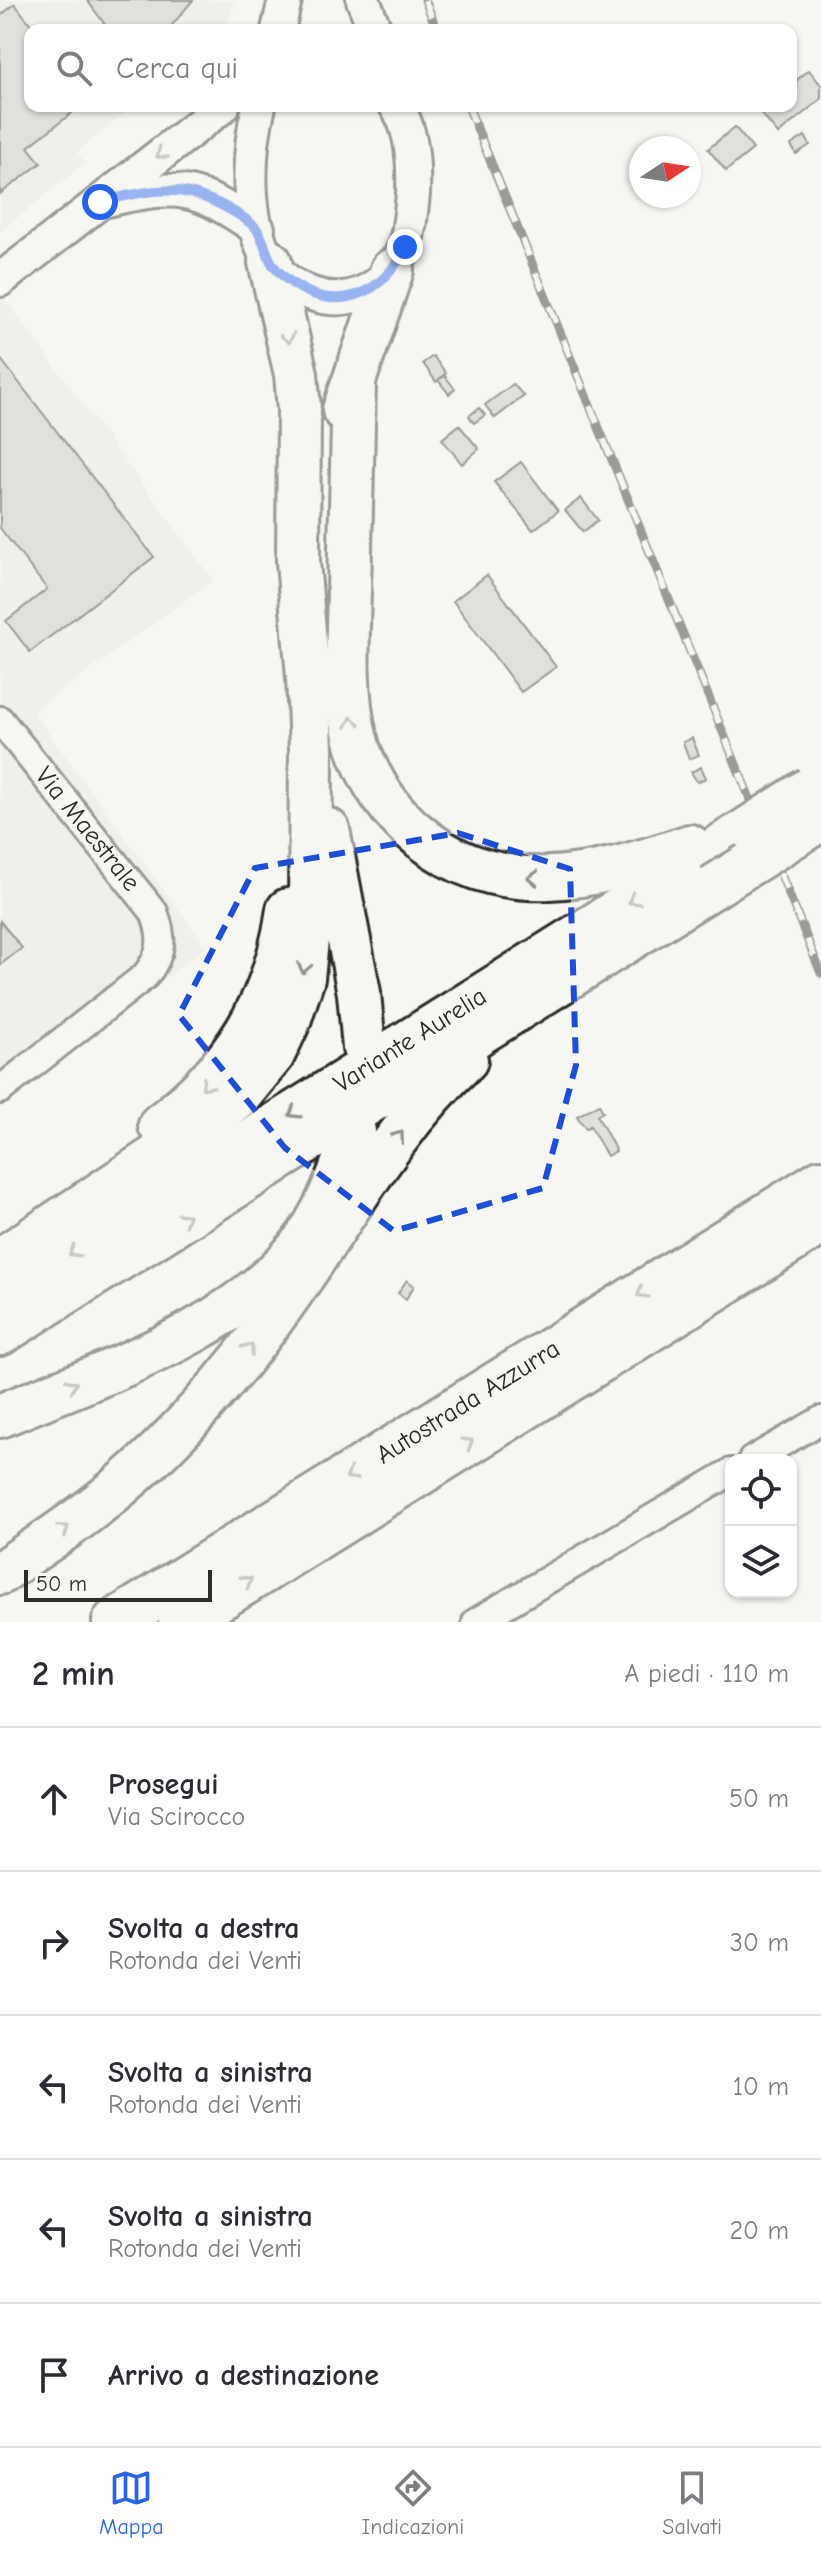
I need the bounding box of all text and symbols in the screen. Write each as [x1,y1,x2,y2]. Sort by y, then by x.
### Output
search box [24,24,797,112]
icon: search [52,46,96,90]
text: Cerca qui [116,51,238,86]
north arrow [629,136,701,208]
one-way arrow [156,144,170,159]
route start [82,184,118,220]
route end [387,229,423,265]
one-way arrow [279,330,296,344]
one-way arrow [345,715,362,729]
street label: Via Maestrale [29,761,146,897]
one-way arrow [527,870,539,887]
one-way arrow [627,891,642,906]
one-way arrow [297,961,314,975]
street label: Variante Aurelia [328,981,492,1099]
one-way arrow [201,1076,215,1090]
one-way arrow [288,1104,303,1119]
one-way arrow [389,1130,404,1144]
one-way arrow [176,1213,191,1228]
one-way arrow [68,1242,83,1257]
one-way arrow [637,1283,651,1298]
street label: Autostrada Azzurra [371,1334,565,1470]
one-way arrow [240,1342,254,1357]
one-way arrow [64,1379,78,1395]
one-way arrow [459,1437,474,1452]
map controls [725,1454,797,1598]
button: locate [725,1454,797,1526]
one-way arrow [345,1465,359,1480]
one-way arrow [55,1524,70,1539]
button: layers [725,1526,797,1598]
scale bar [24,1566,212,1602]
text: 50 m [36,1571,87,1597]
one-way arrow [239,1575,253,1590]
text: 2 min [32,1654,115,1694]
text: A piedi · 110 m [624,1659,789,1689]
text: Prosegui [108,1767,219,1802]
icon: ahead [32,1777,76,1821]
text: 50 m [729,1784,789,1814]
text: Via Scirocco [108,1802,245,1832]
text: Svolta a destra [108,1911,300,1946]
icon: right [32,1921,76,1965]
text: 30 m [730,1928,789,1958]
text: Rotonda dei Venti [108,1946,302,1976]
text: Svolta a sinistra [108,2055,313,2090]
icon: left [32,2065,76,2109]
text: 10 m [733,2072,789,2102]
text: Rotonda dei Venti [108,2090,302,2120]
text: Svolta a sinistra [108,2199,313,2234]
icon: left [32,2209,76,2253]
text: 20 m [729,2216,789,2246]
text: Rotonda dei Venti [108,2234,302,2264]
icon: arrive [32,2353,76,2397]
text: Arrivo a destinazione [108,2358,379,2393]
tab: Mappa [99,2466,164,2540]
tab: Indicazioni [362,2466,464,2540]
tab: Salvati [662,2466,722,2540]

